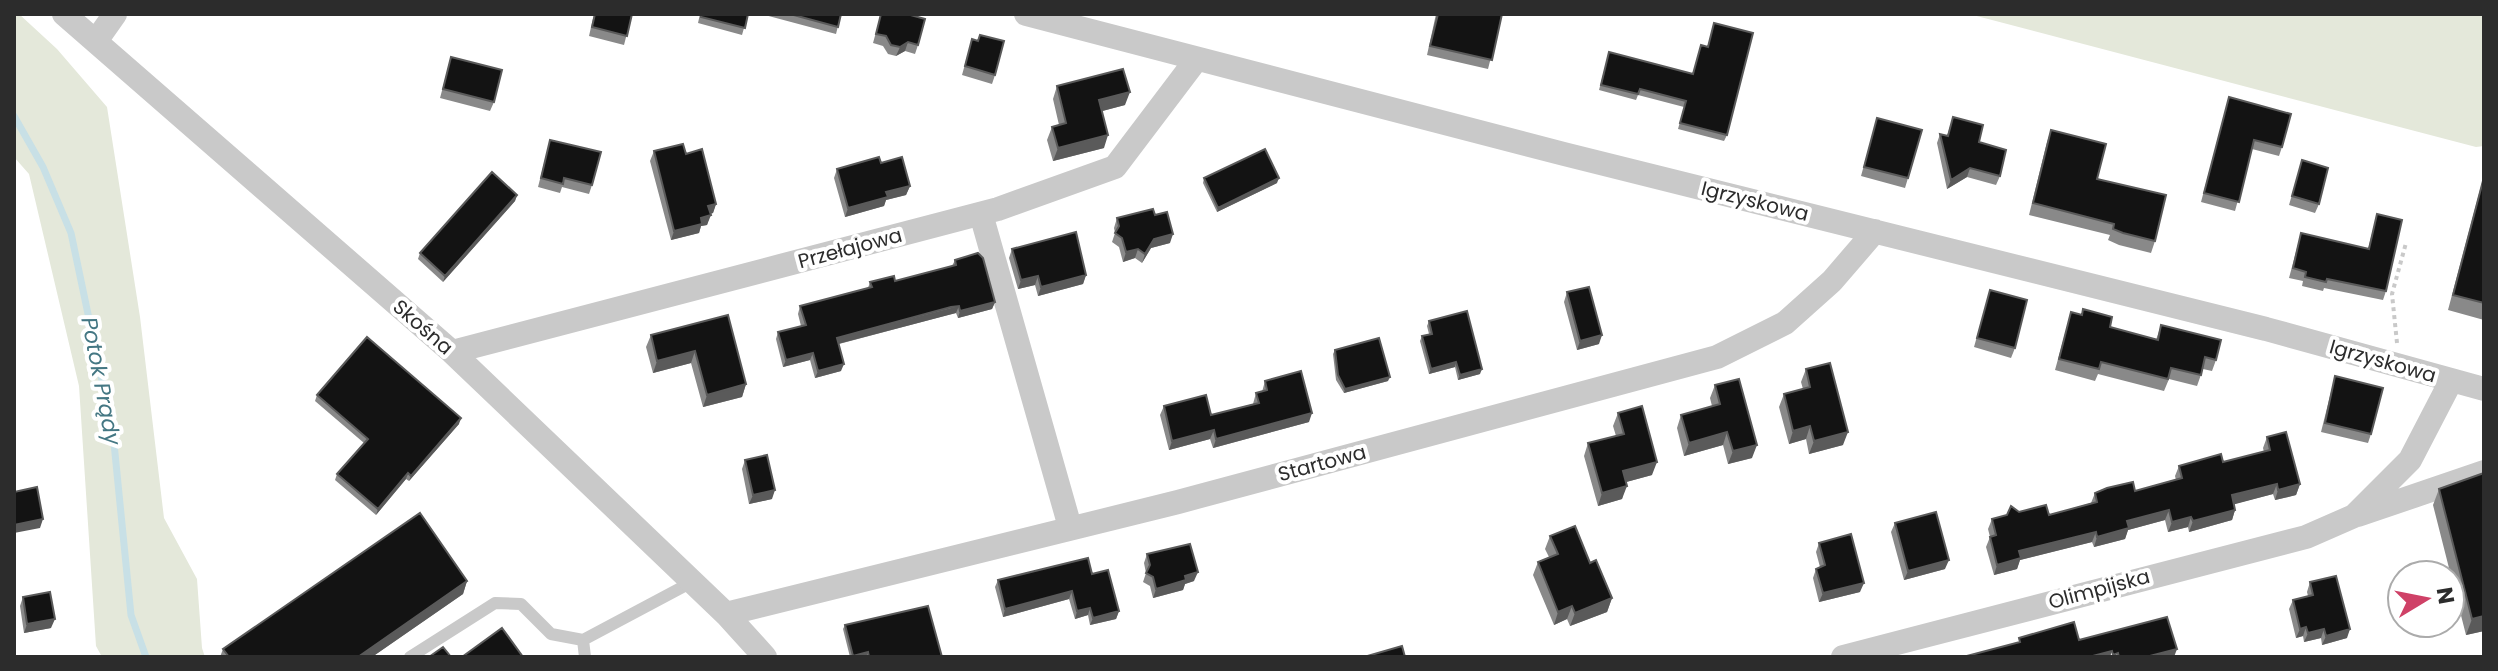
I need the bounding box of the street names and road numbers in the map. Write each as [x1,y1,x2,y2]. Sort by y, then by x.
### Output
street label: Igrzyskowa [1698,174,1812,228]
street label: Przełajowa [795,221,905,275]
street label: Skośna [387,293,459,361]
street label: Igrzyskowa [2326,332,2440,390]
street label: Startowa [1275,438,1369,488]
street label: Olimpijska [2045,562,2153,616]

